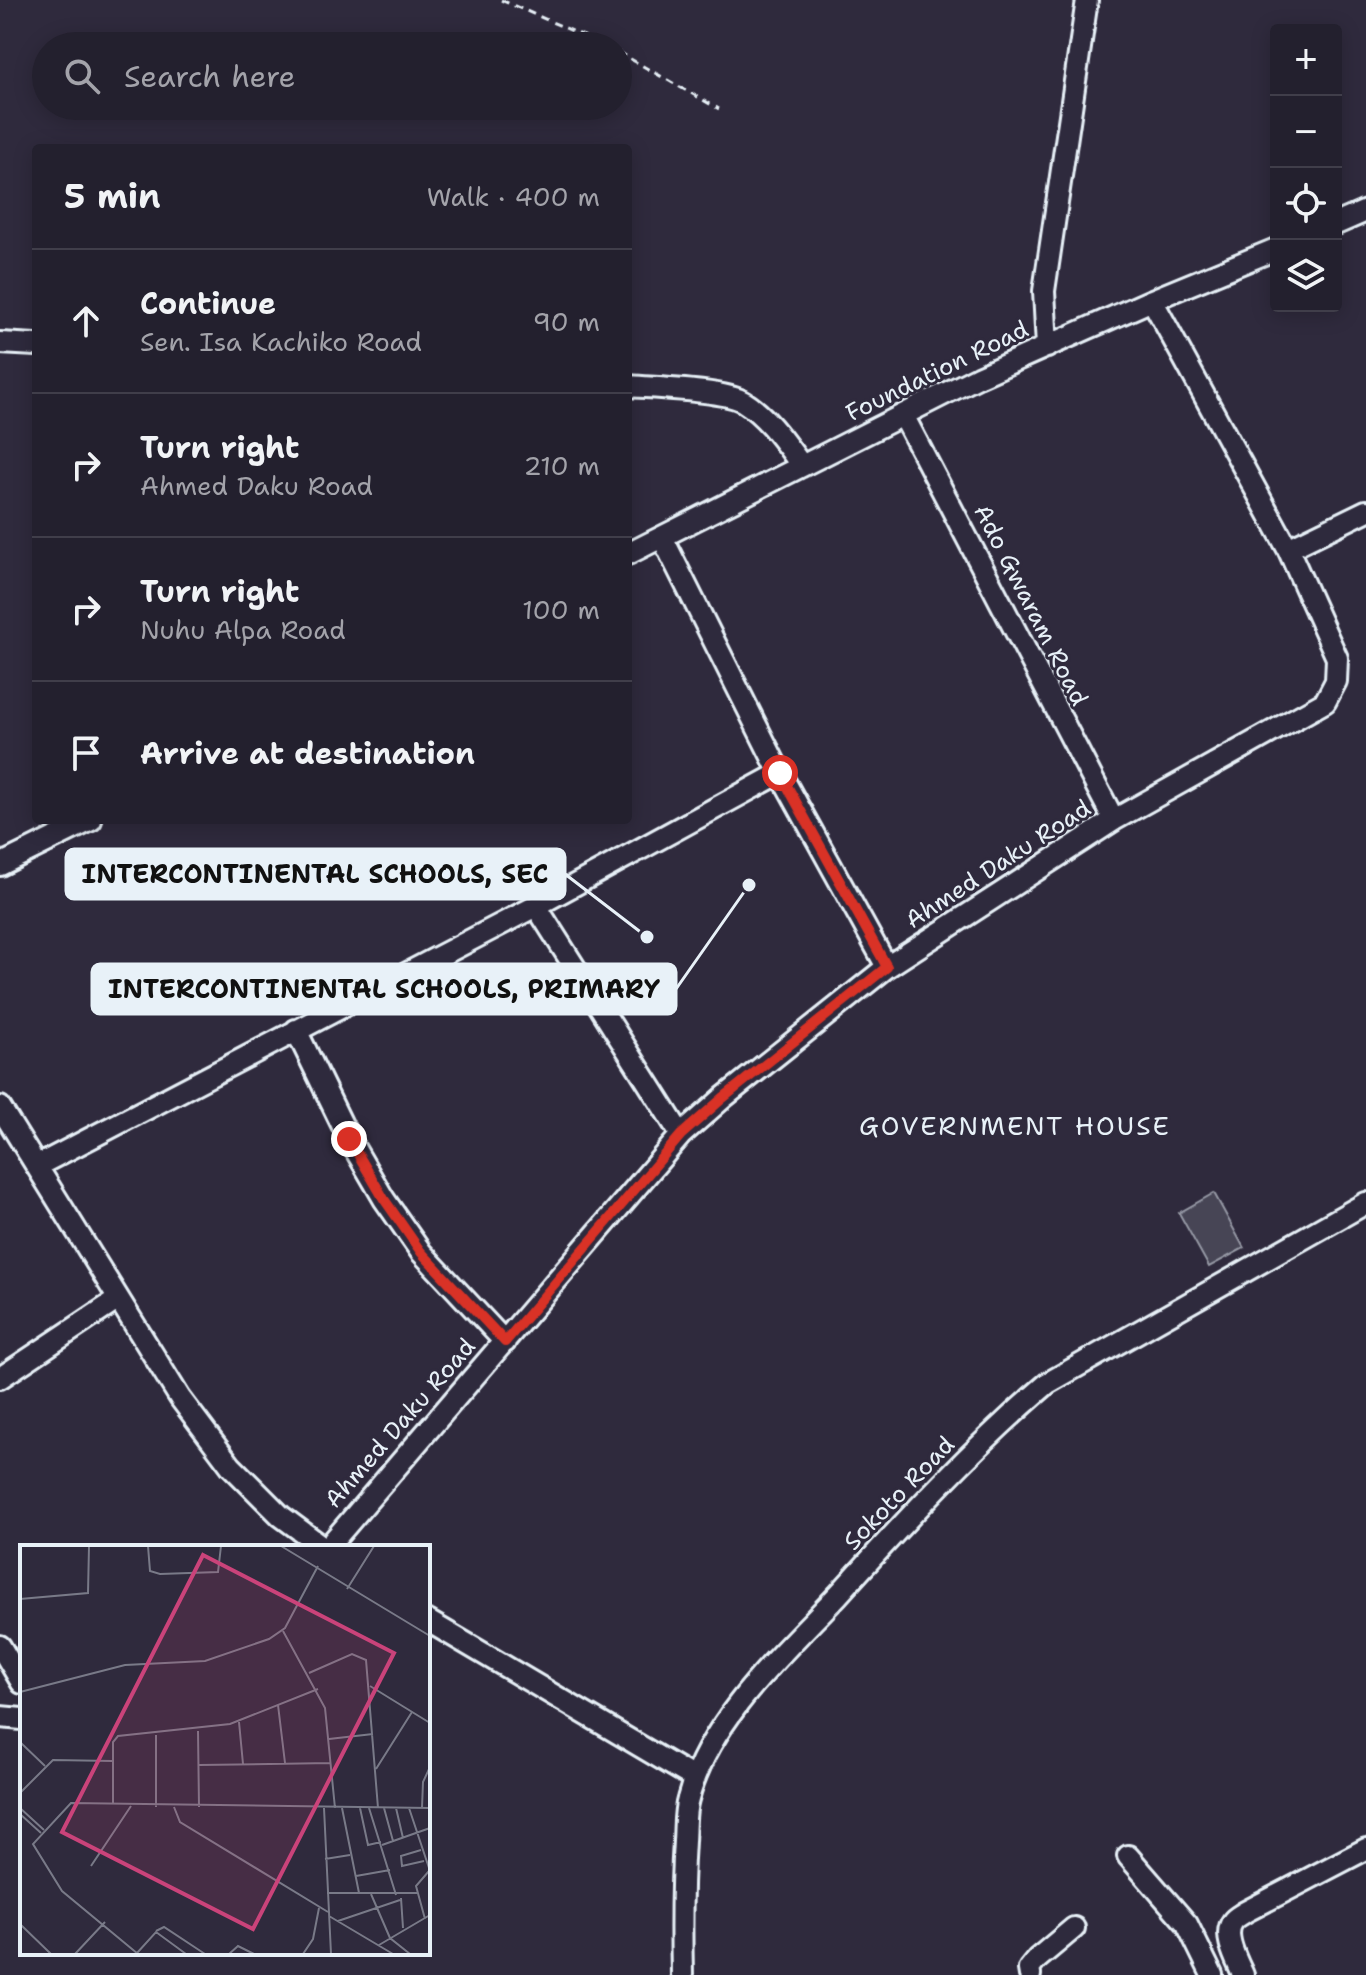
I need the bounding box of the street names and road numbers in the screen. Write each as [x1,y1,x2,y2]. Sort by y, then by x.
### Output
street label: Foundation Road [840,313,1034,429]
street label: Ado Gwaram Road [966,499,1096,711]
street label: Ahmed Daku Road [899,792,1097,936]
street label: Ahmed Daku Road [317,1331,483,1515]
street label: Sokoto Road [836,1429,962,1557]

